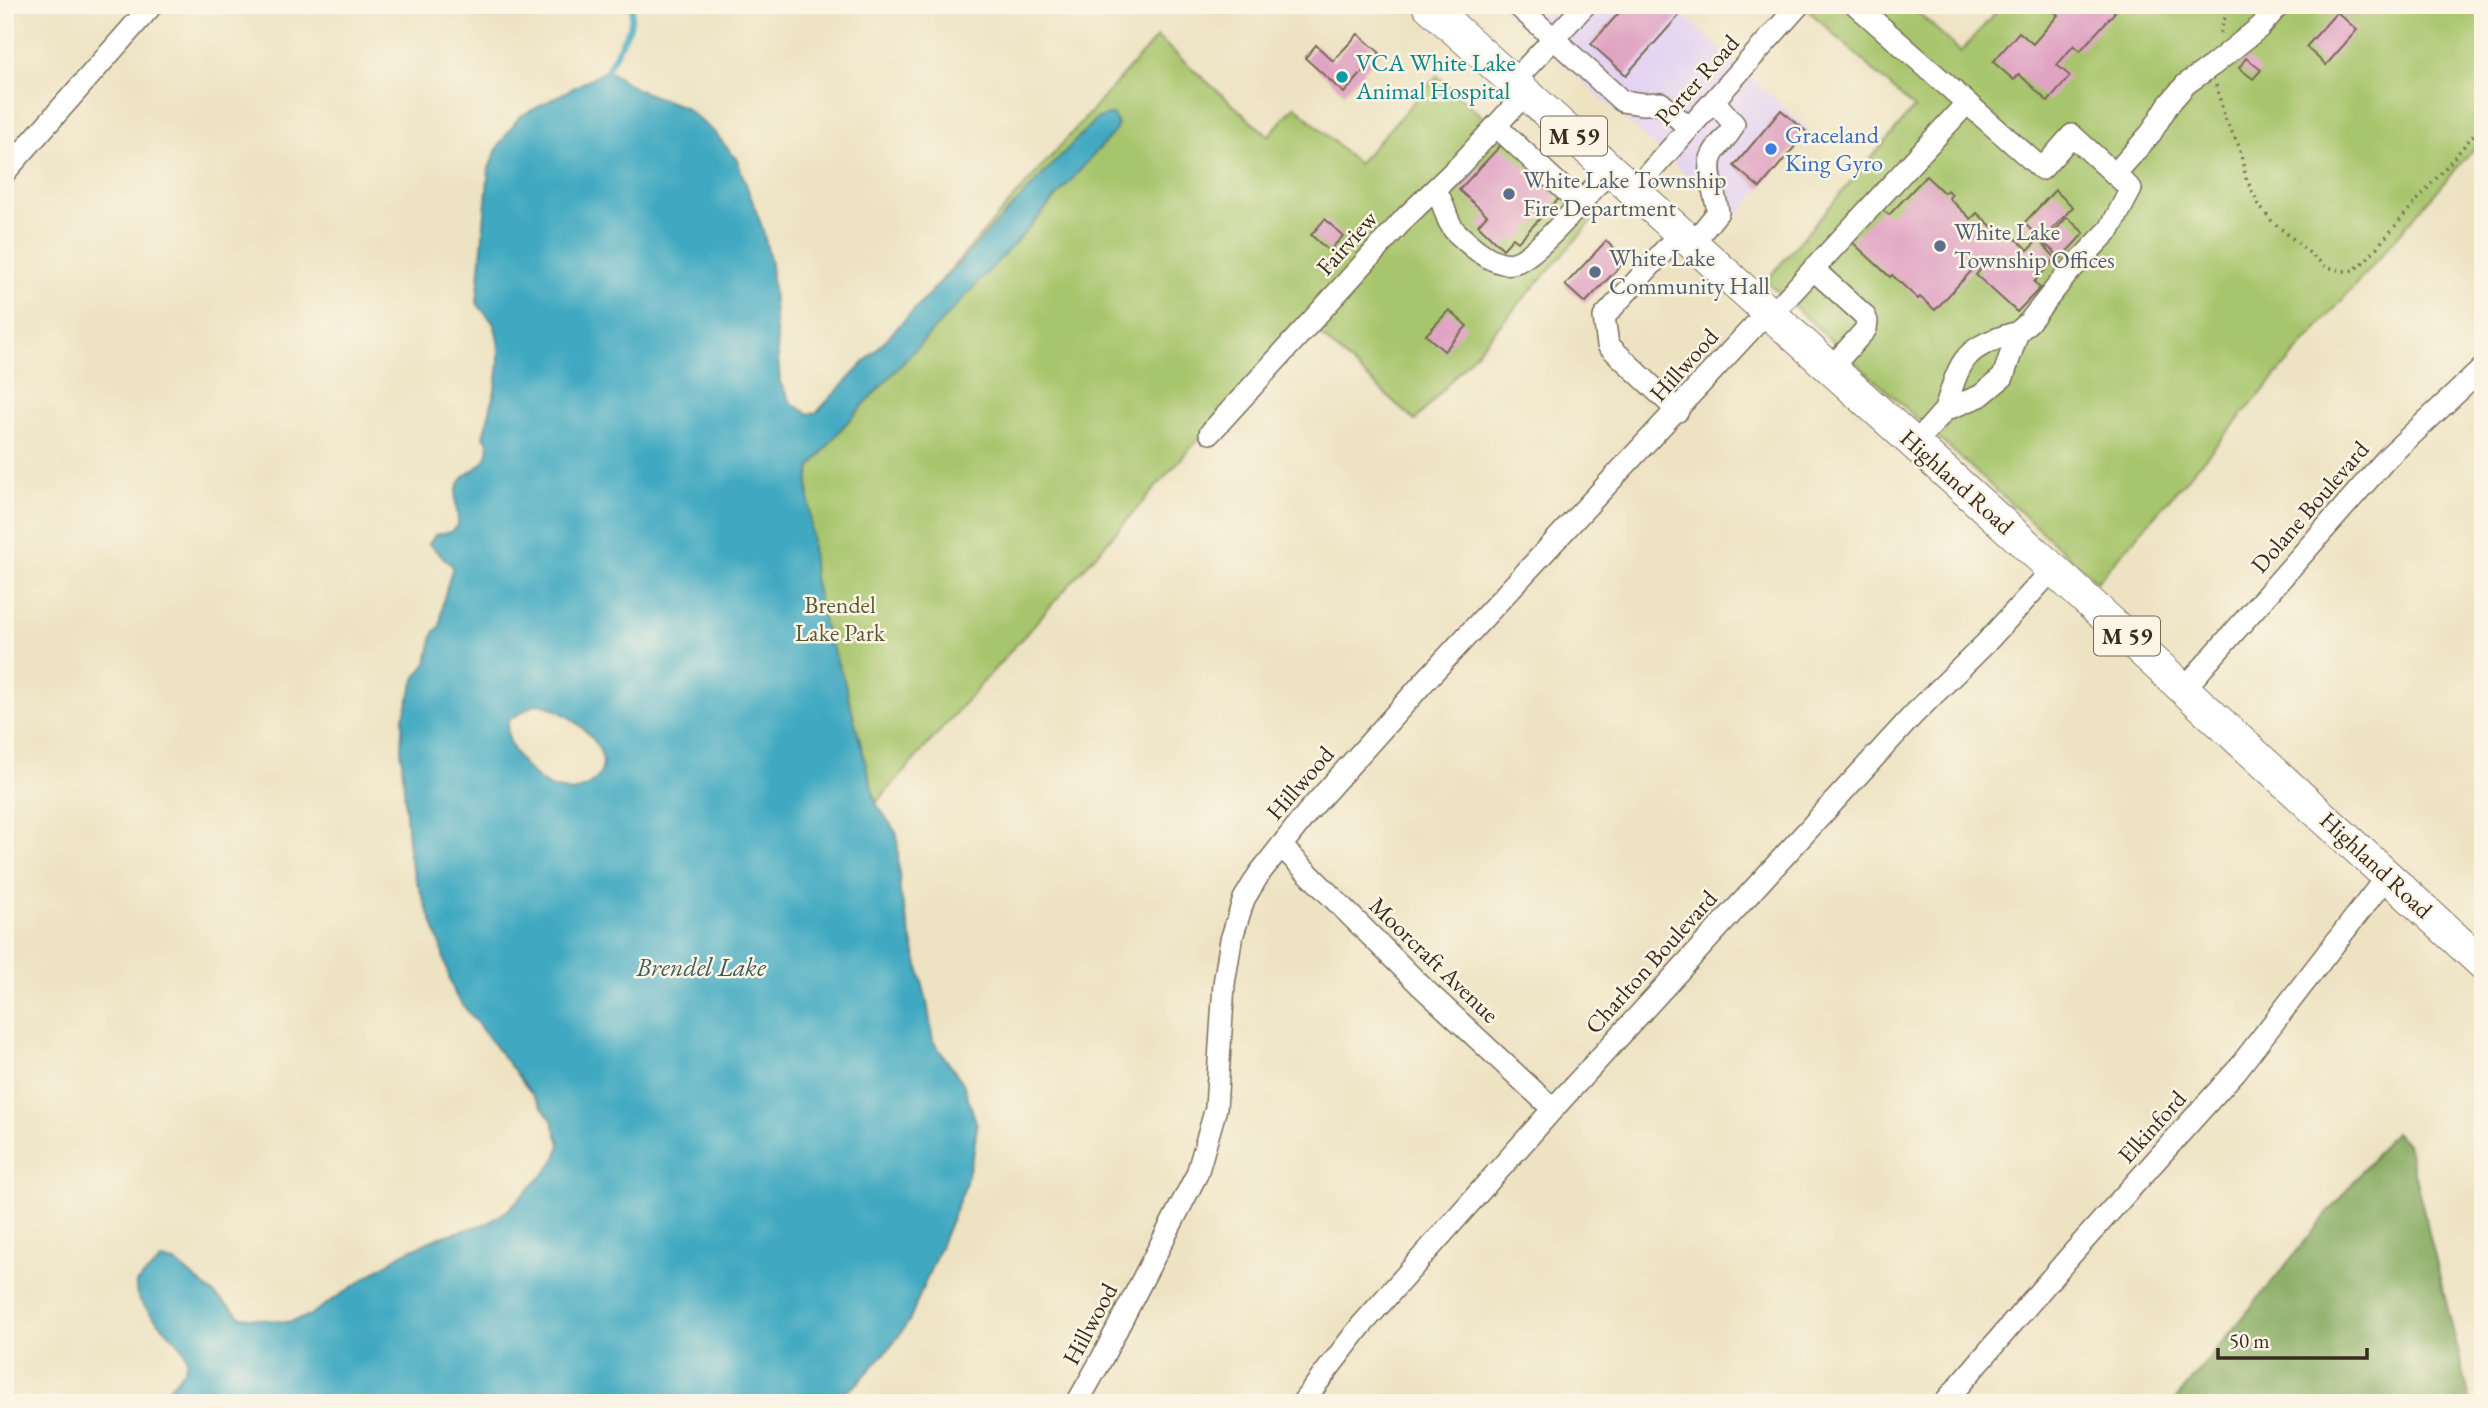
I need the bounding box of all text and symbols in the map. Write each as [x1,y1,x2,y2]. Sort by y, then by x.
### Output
street label: Porter Road [1648,27,1746,132]
place label: VCA White Lake Animal Hospital [1355,47,1516,106]
marker: VCA White Lake Animal Hospital [1334,69,1350,85]
road number: M 59 [1541,116,1607,155]
place label: Graceland King Gyro [1785,119,1883,178]
marker: Graceland King Gyro [1763,141,1779,157]
place label: White Lake Township Fire Department [1523,164,1727,223]
marker: White Lake Township Fire Department [1501,186,1517,202]
street label: Fairview [1309,203,1384,282]
place label: White Lake Township Offices [1954,216,2115,275]
marker: White Lake Township Offices [1932,238,1948,254]
place label: White Lake Community Hall [1609,242,1770,301]
marker: White Lake Community Hall [1587,264,1603,280]
street label: Hillwood [1642,321,1725,408]
street label: Highland Road [1894,422,2022,542]
street label: Dolane Boulevard [2244,433,2376,579]
park label: Brendel Lake Park [795,589,886,648]
road number: M 59 [2094,616,2160,656]
street label: Hillwood [1259,738,1341,826]
street label: Highland Road [2313,804,2440,925]
street label: Charlton Boulevard [1578,883,1724,1040]
street label: Moorcraft Avenue [1363,890,1506,1029]
water label: Brendel Lake [635,950,767,984]
street label: Elkinford [2111,1083,2193,1170]
street label: Hillwood [1055,1277,1124,1370]
scale bar [2218,1317,2367,1361]
text: 50 m [2229,1327,2270,1354]

